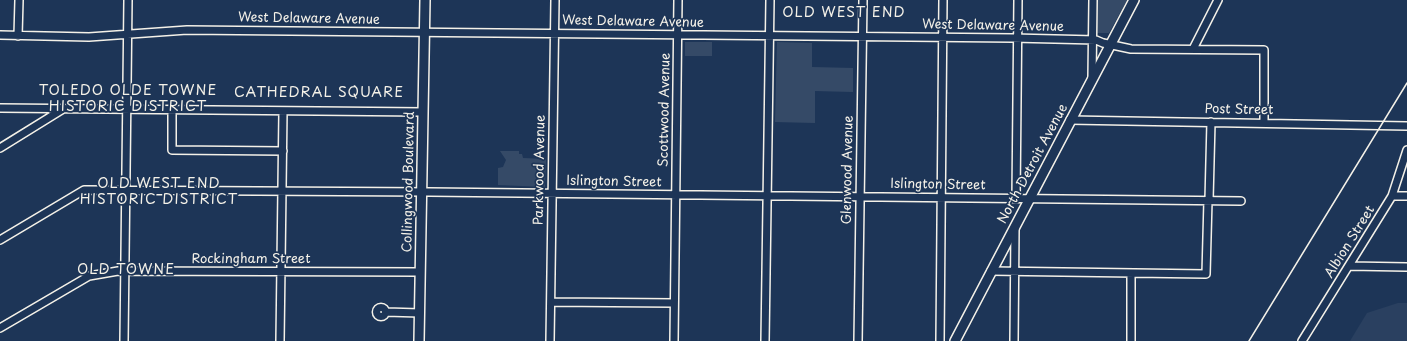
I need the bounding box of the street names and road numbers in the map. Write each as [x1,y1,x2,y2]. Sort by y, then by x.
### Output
street label: West Delaware Avenue [238,10,380,28]
street label: West Delaware Avenue [562,13,704,31]
street label: West Delaware Avenue [922,17,1064,35]
street label: Scottwood Avenue [656,53,674,167]
street label: North Detroit Avenue [995,101,1071,227]
street label: Post Street [1204,102,1274,118]
street label: Collingwood Boulevard [400,111,418,253]
street label: Parkwood Avenue [531,115,549,225]
street label: Glenwood Avenue [839,115,857,225]
street label: Islington Street [566,173,662,191]
street label: Islington Street [890,176,986,194]
street label: Albion Street [1322,203,1378,281]
street label: Rockingham Street [192,251,310,267]

